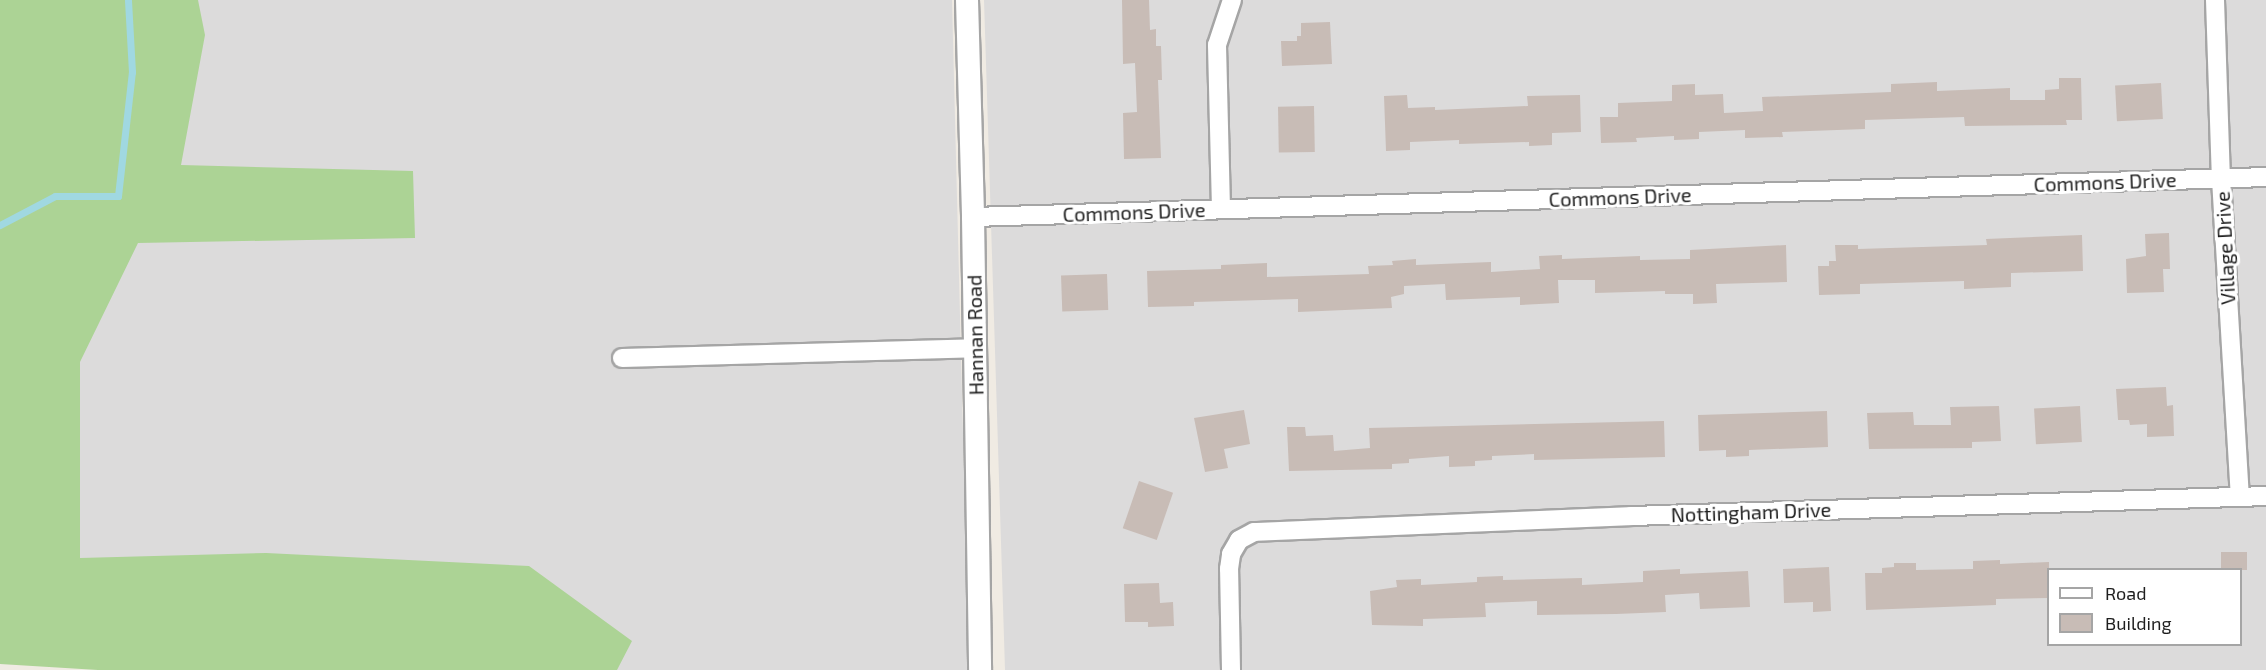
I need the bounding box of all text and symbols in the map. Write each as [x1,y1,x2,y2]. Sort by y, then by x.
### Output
street label: Commons Drive [2033,168,2177,196]
street label: Commons Drive [1548,183,1692,211]
street label: Village Drive [2210,191,2240,305]
street label: Commons Drive [1062,198,1206,226]
street label: Hannan Road [962,274,988,396]
street label: Nottingham Drive [1670,497,1832,527]
legend [2047,568,2242,646]
text: Road [2105,582,2146,604]
text: Building [2105,612,2172,634]

